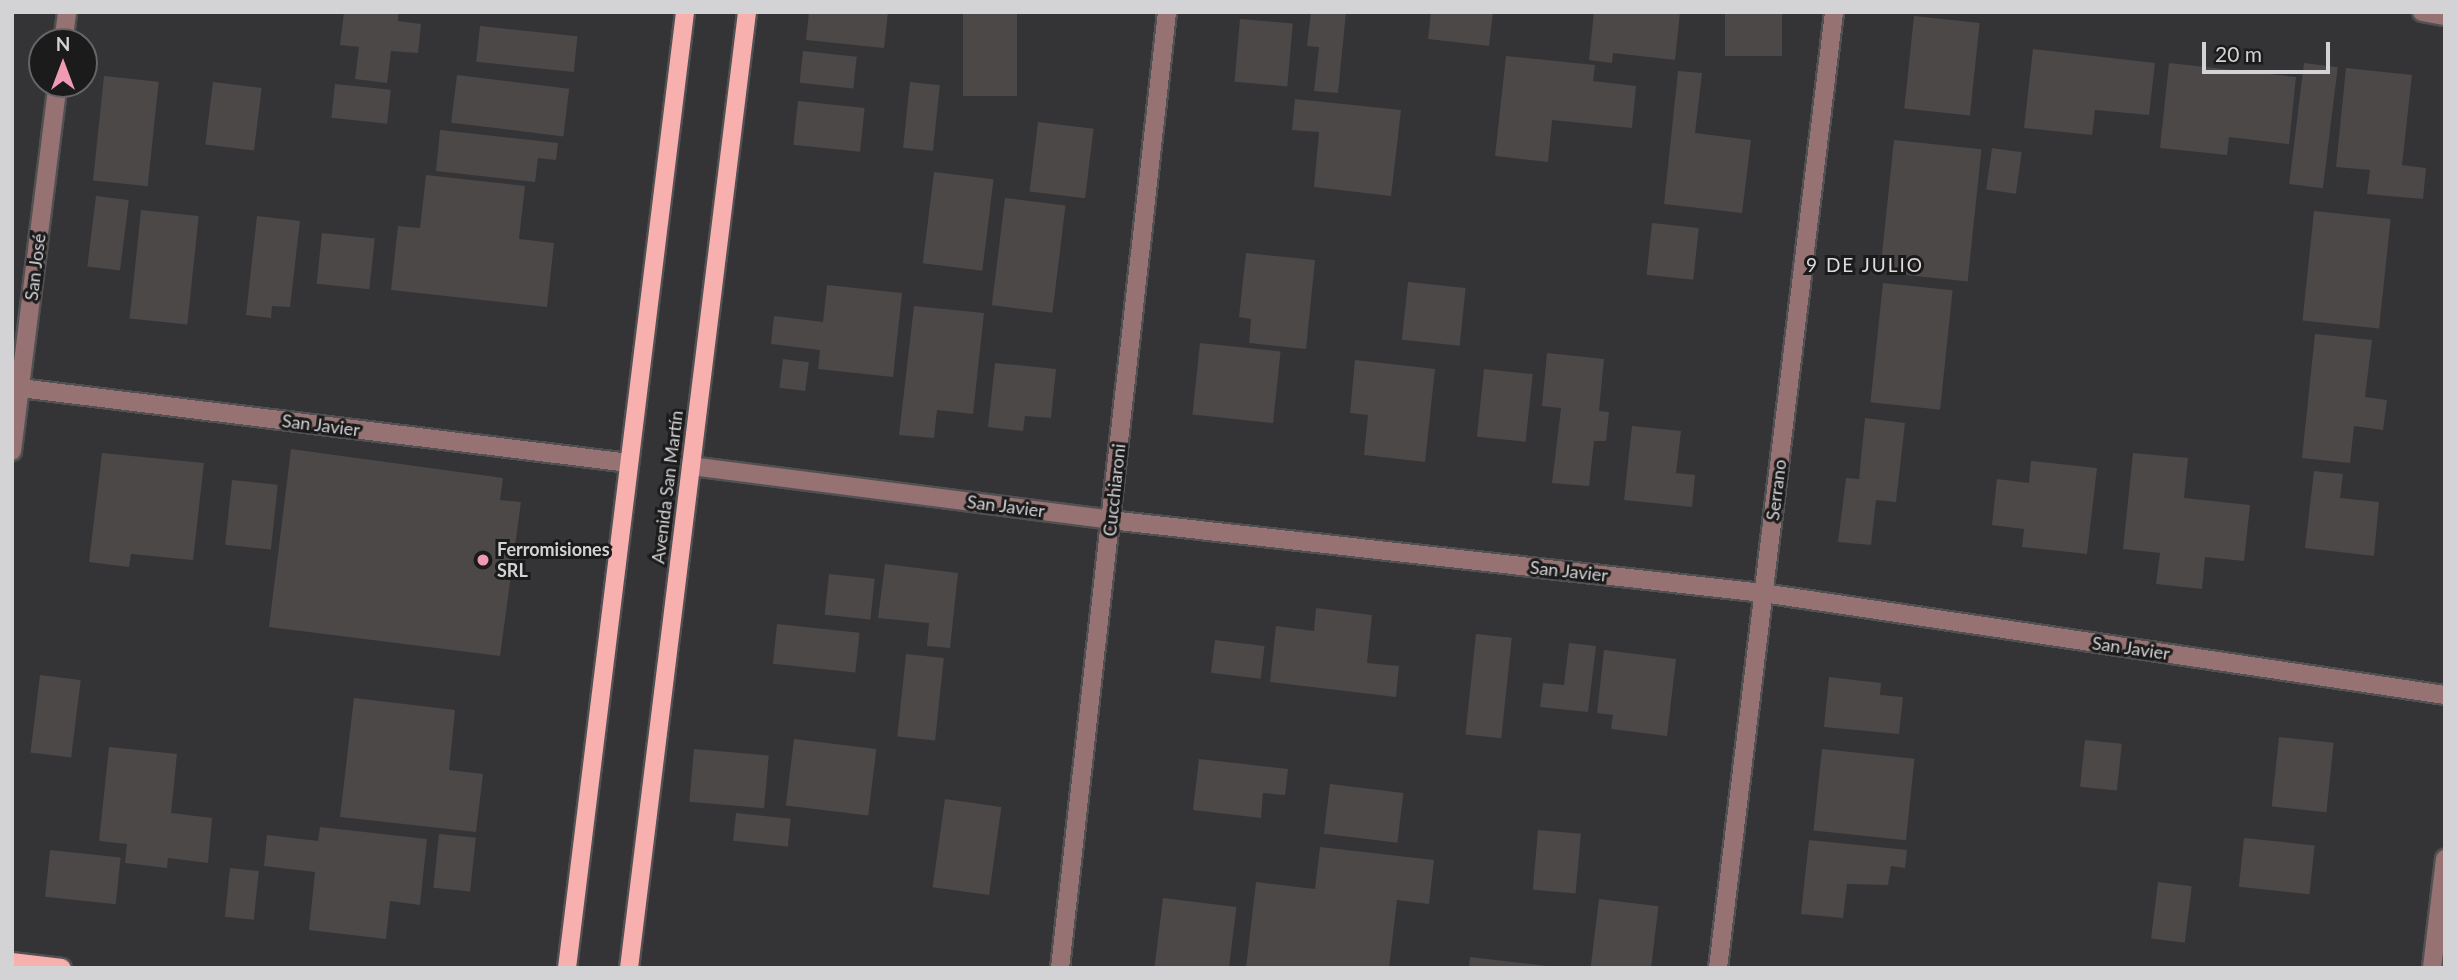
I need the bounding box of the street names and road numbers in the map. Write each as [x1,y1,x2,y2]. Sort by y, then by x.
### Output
street label: San José [20,232,50,302]
street label: San Javier [281,409,361,441]
street label: Avenida San Martín [647,409,687,565]
street label: Cucchiaroni [1098,443,1130,537]
street label: Serrano [1762,458,1790,522]
street label: San Javier [966,490,1046,522]
street label: San Javier [1529,556,1609,586]
street label: San Javier [2090,632,2172,664]

